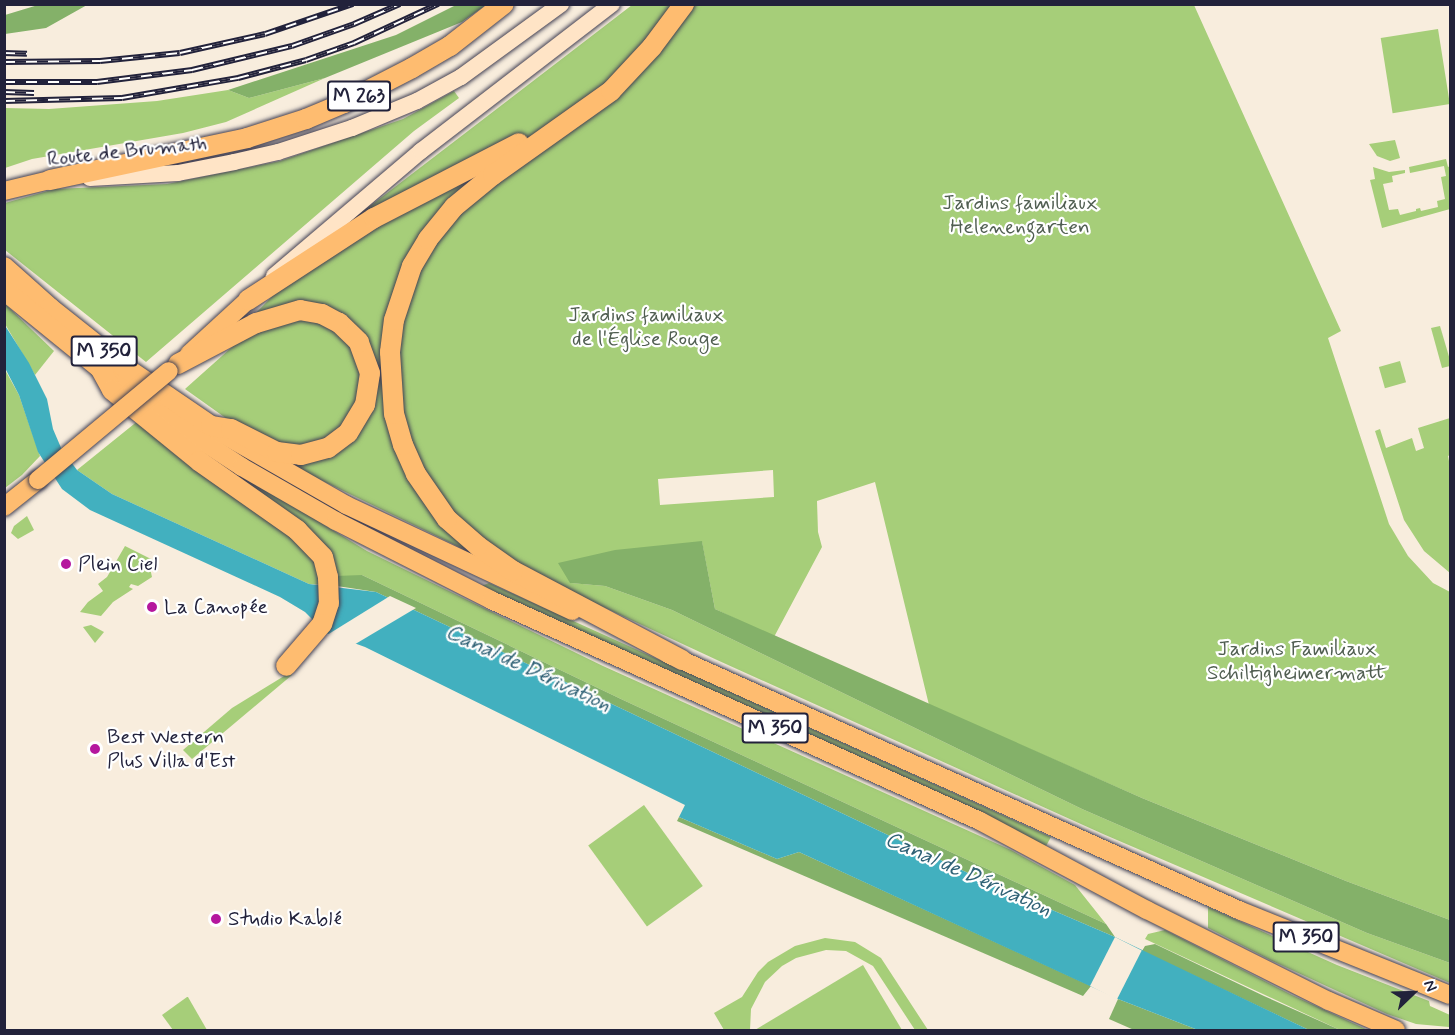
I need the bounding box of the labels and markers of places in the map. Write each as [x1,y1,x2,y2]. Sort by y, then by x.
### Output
place label: Plein Ciel [78,551,161,577]
marker: Plein Ciel [59,557,73,571]
place label: La Canopée [164,594,267,620]
marker: La Canopée [145,600,159,614]
place label: Best Western Plus Villa d'Est [107,724,233,774]
marker: Best Western Plus Villa d'Est [88,742,102,756]
place label: Studio Kablé [228,906,340,932]
marker: Studio Kablé [209,912,223,926]

